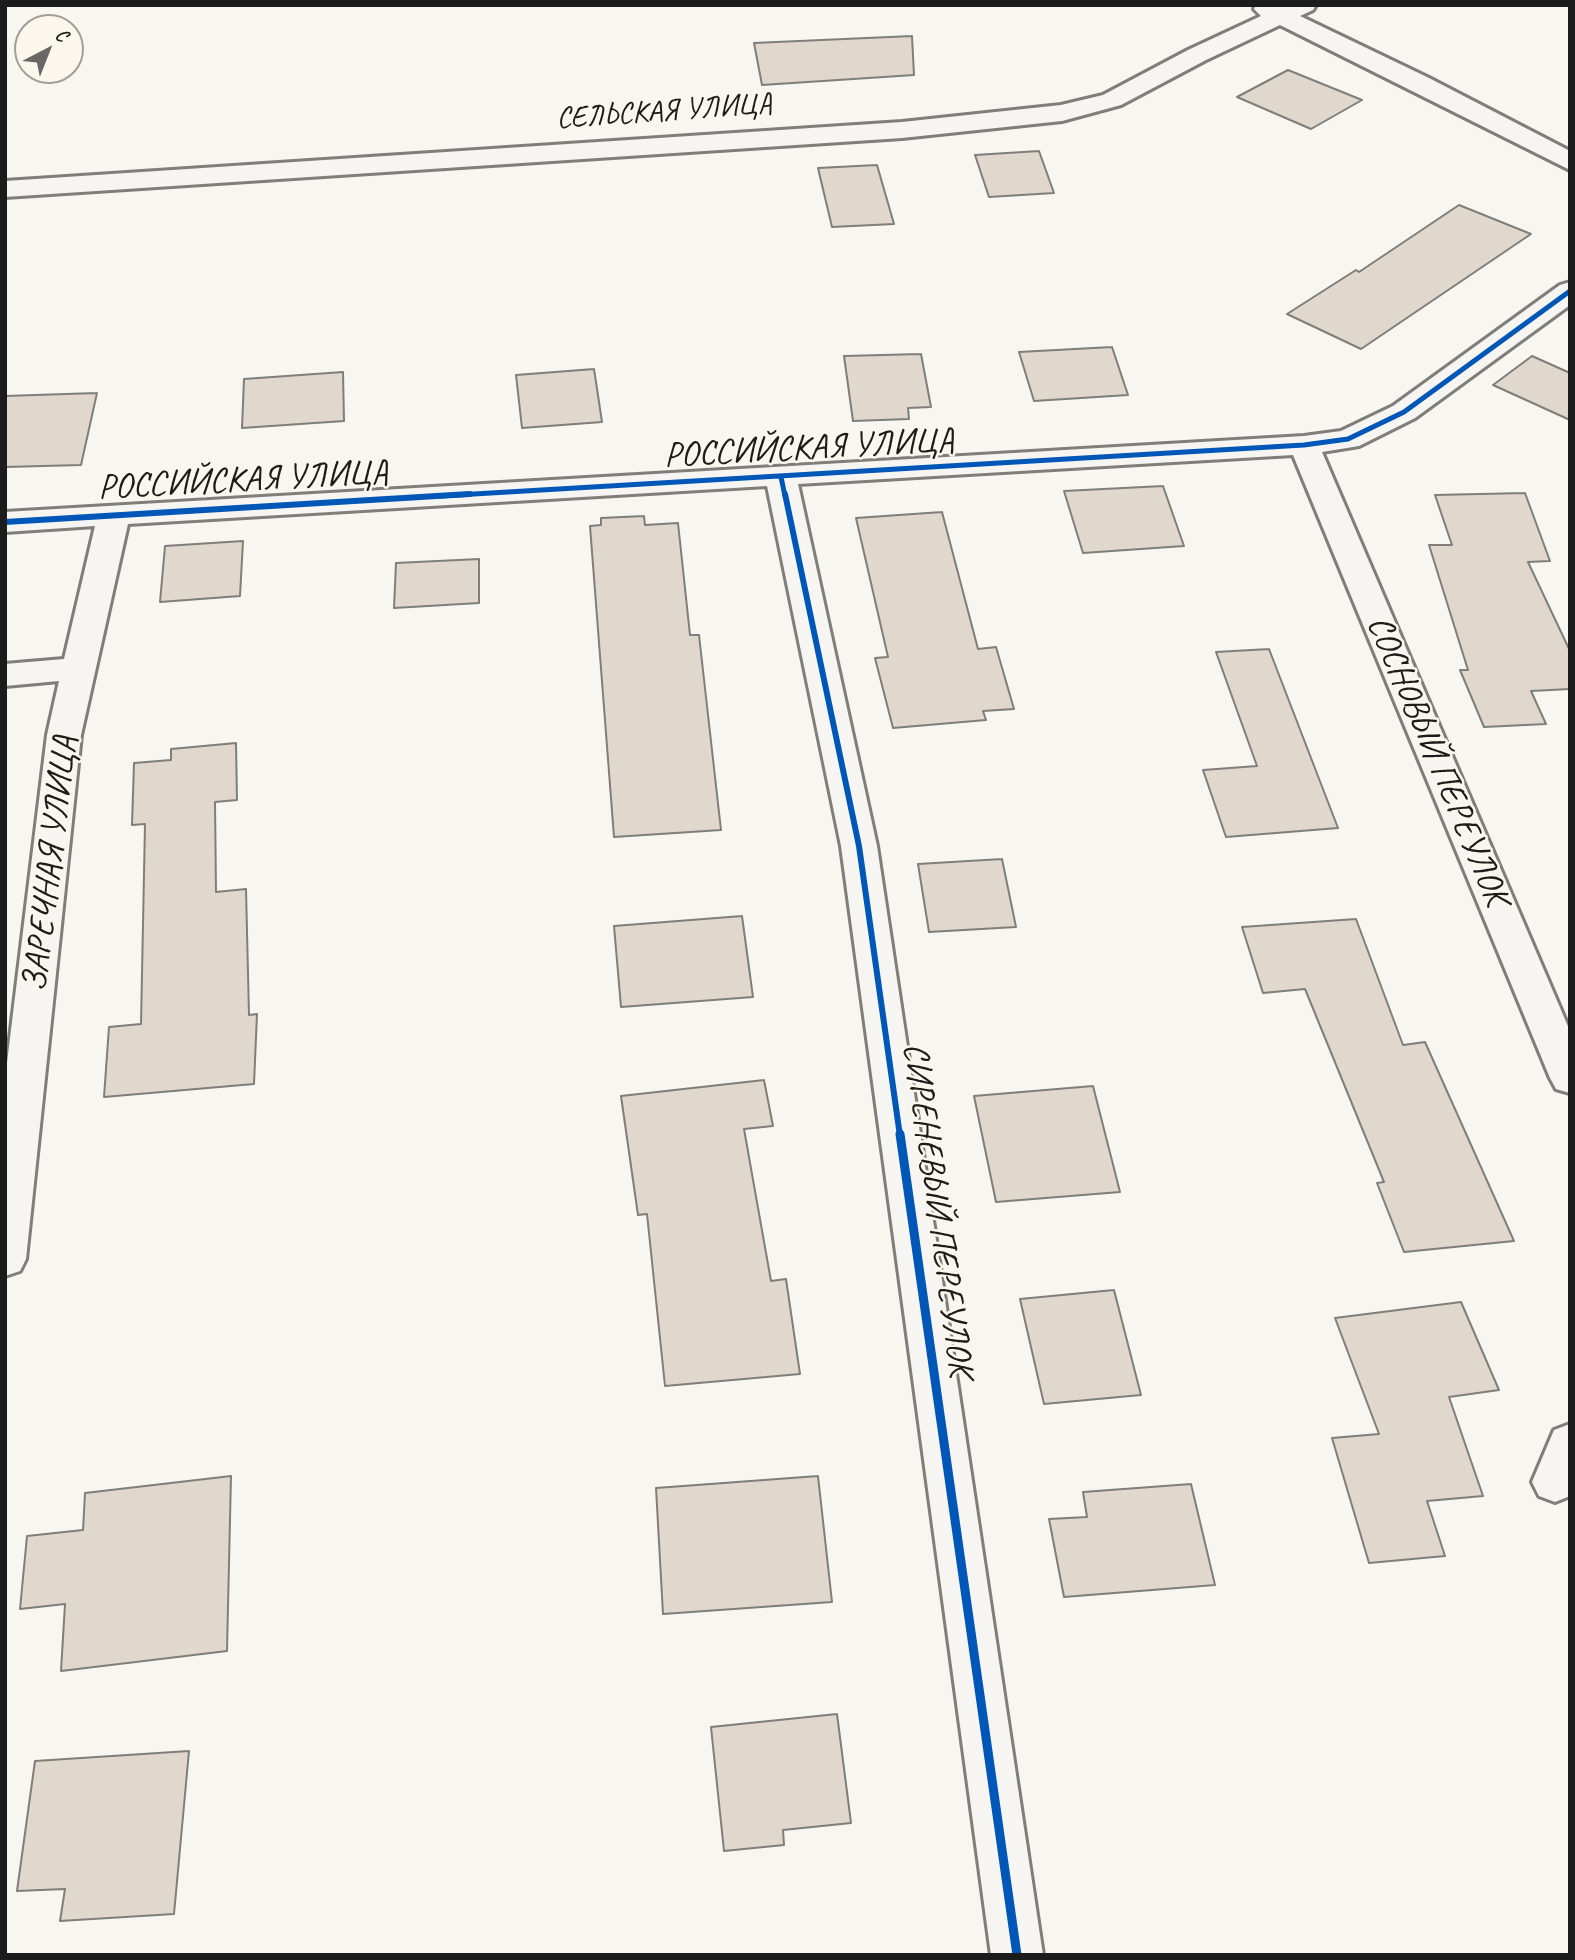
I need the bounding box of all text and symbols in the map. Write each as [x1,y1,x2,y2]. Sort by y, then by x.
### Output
north arrow [14,14,84,84]
text: С [50,23,73,47]
street label: СЕЛЬСКАЯ УЛИЦА [555,87,773,137]
street label: РОССИЙСКАЯ УЛИЦА [663,420,955,478]
street label: РОССИЙСКАЯ УЛИЦА [97,452,389,510]
street label: СОСНОВЫЙ ПЕРЕУЛОК [1357,610,1517,912]
street label: ЗАРЕЧНАЯ УЛИЦА [14,734,88,994]
street label: СИРЕНЕВЫЙ ПЕРЕУЛОК [893,1040,981,1380]

